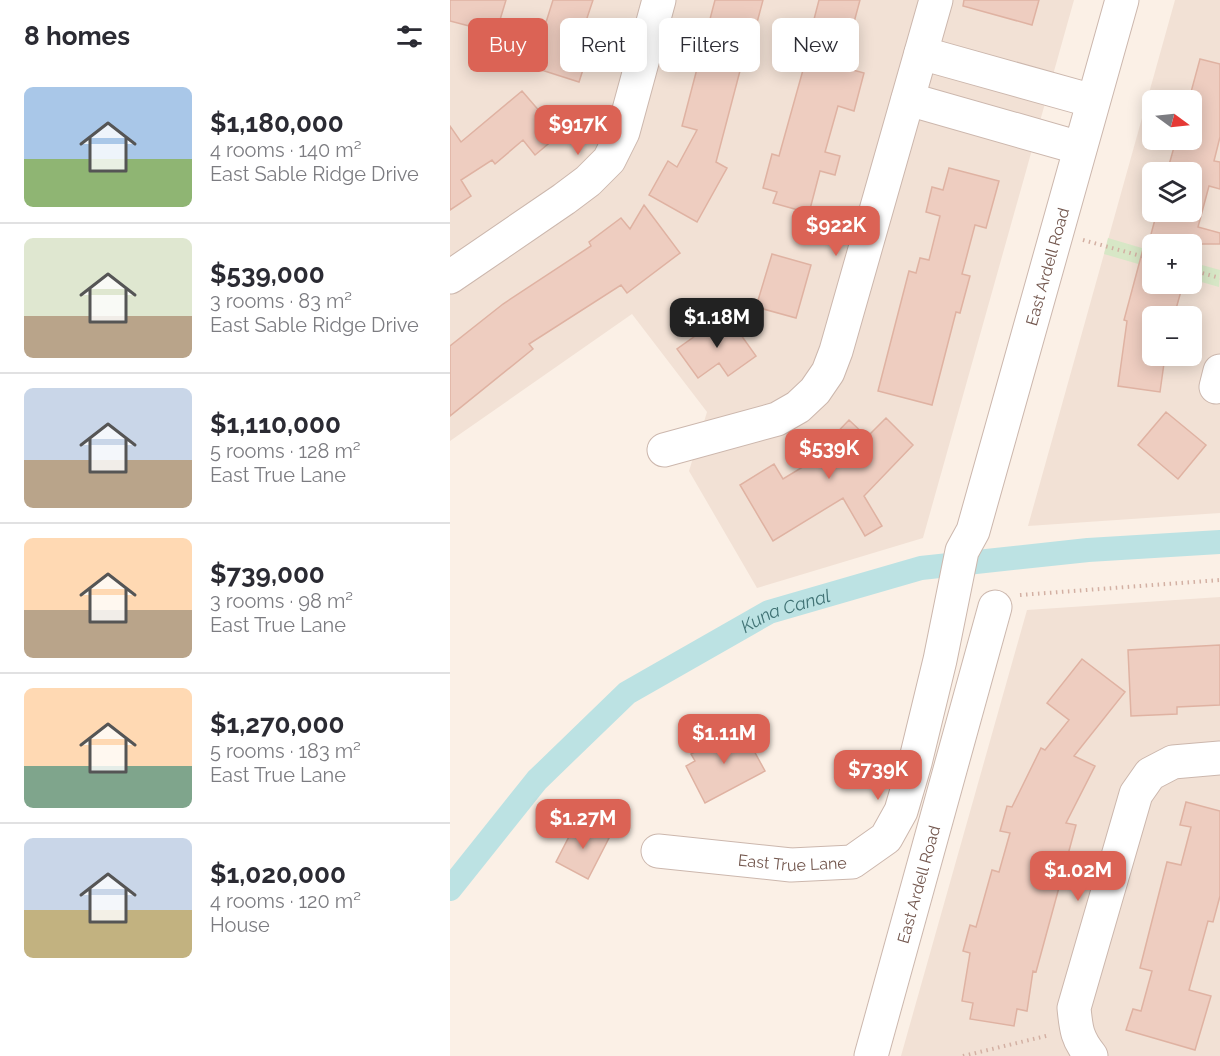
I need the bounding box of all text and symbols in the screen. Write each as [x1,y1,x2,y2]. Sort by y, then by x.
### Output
chip: Buy [468,18,548,72]
chip: Rent [560,18,647,72]
chip: Filters [659,18,760,72]
chip: New [772,18,859,72]
icon: filters [393,20,426,53]
text: 8 homes [24,21,130,51]
north arrow [1142,90,1202,150]
map controls [1142,90,1202,366]
pin: $917K [536,105,620,156]
text: $1,180,000 [210,108,344,138]
icon: home [72,111,144,183]
text: $917K [549,112,607,136]
text: 4 rooms · 140 m² [210,138,362,162]
text: East Sable Ridge Drive [210,162,419,186]
button: layers [1142,162,1202,222]
street label: East Ardell Road [1022,205,1073,328]
pin: $922K [794,206,878,257]
text: $922K [806,213,866,237]
button: + [1142,234,1202,294]
text: $539,000 [210,259,325,289]
icon: home [72,262,144,334]
text: 3 rooms · 83 m² [210,289,352,313]
pin: $1.18M [668,298,766,349]
text: $1.18M [684,305,750,329]
button: − [1142,306,1202,366]
text: East Sable Ridge Drive [210,313,419,337]
text: $1,110,000 [210,409,341,439]
icon: home [72,412,144,484]
pin: $539K [787,429,871,480]
text: $539K [799,436,859,460]
text: 5 rooms · 128 m² [210,439,361,463]
text: East True Lane [210,463,346,487]
text: $739,000 [210,559,325,589]
icon: home [72,562,144,634]
water label: Kuna Canal [737,584,833,637]
text: 3 rooms · 98 m² [210,589,353,613]
text: East True Lane [210,613,346,637]
text: $1,270,000 [210,709,345,739]
icon: home [72,712,144,784]
pin: $1.11M [675,714,773,765]
text: $1.11M [692,721,756,745]
text: 5 rooms · 183 m² [210,739,361,763]
pin: $739K [836,750,920,801]
text: $739K [848,757,908,781]
text: East True Lane [210,763,346,787]
pin: $1.27M [534,799,632,850]
text: $1.27M [550,806,616,830]
street label: East Ardell Road [893,823,944,945]
street label: East True Lane [737,850,847,875]
pin: $1.02M [1029,851,1127,902]
text: $1.02M [1044,858,1112,882]
text: $1,020,000 [210,859,346,889]
icon: home [72,862,144,934]
text: 4 rooms · 120 m² [210,889,361,913]
text: House [210,913,270,937]

